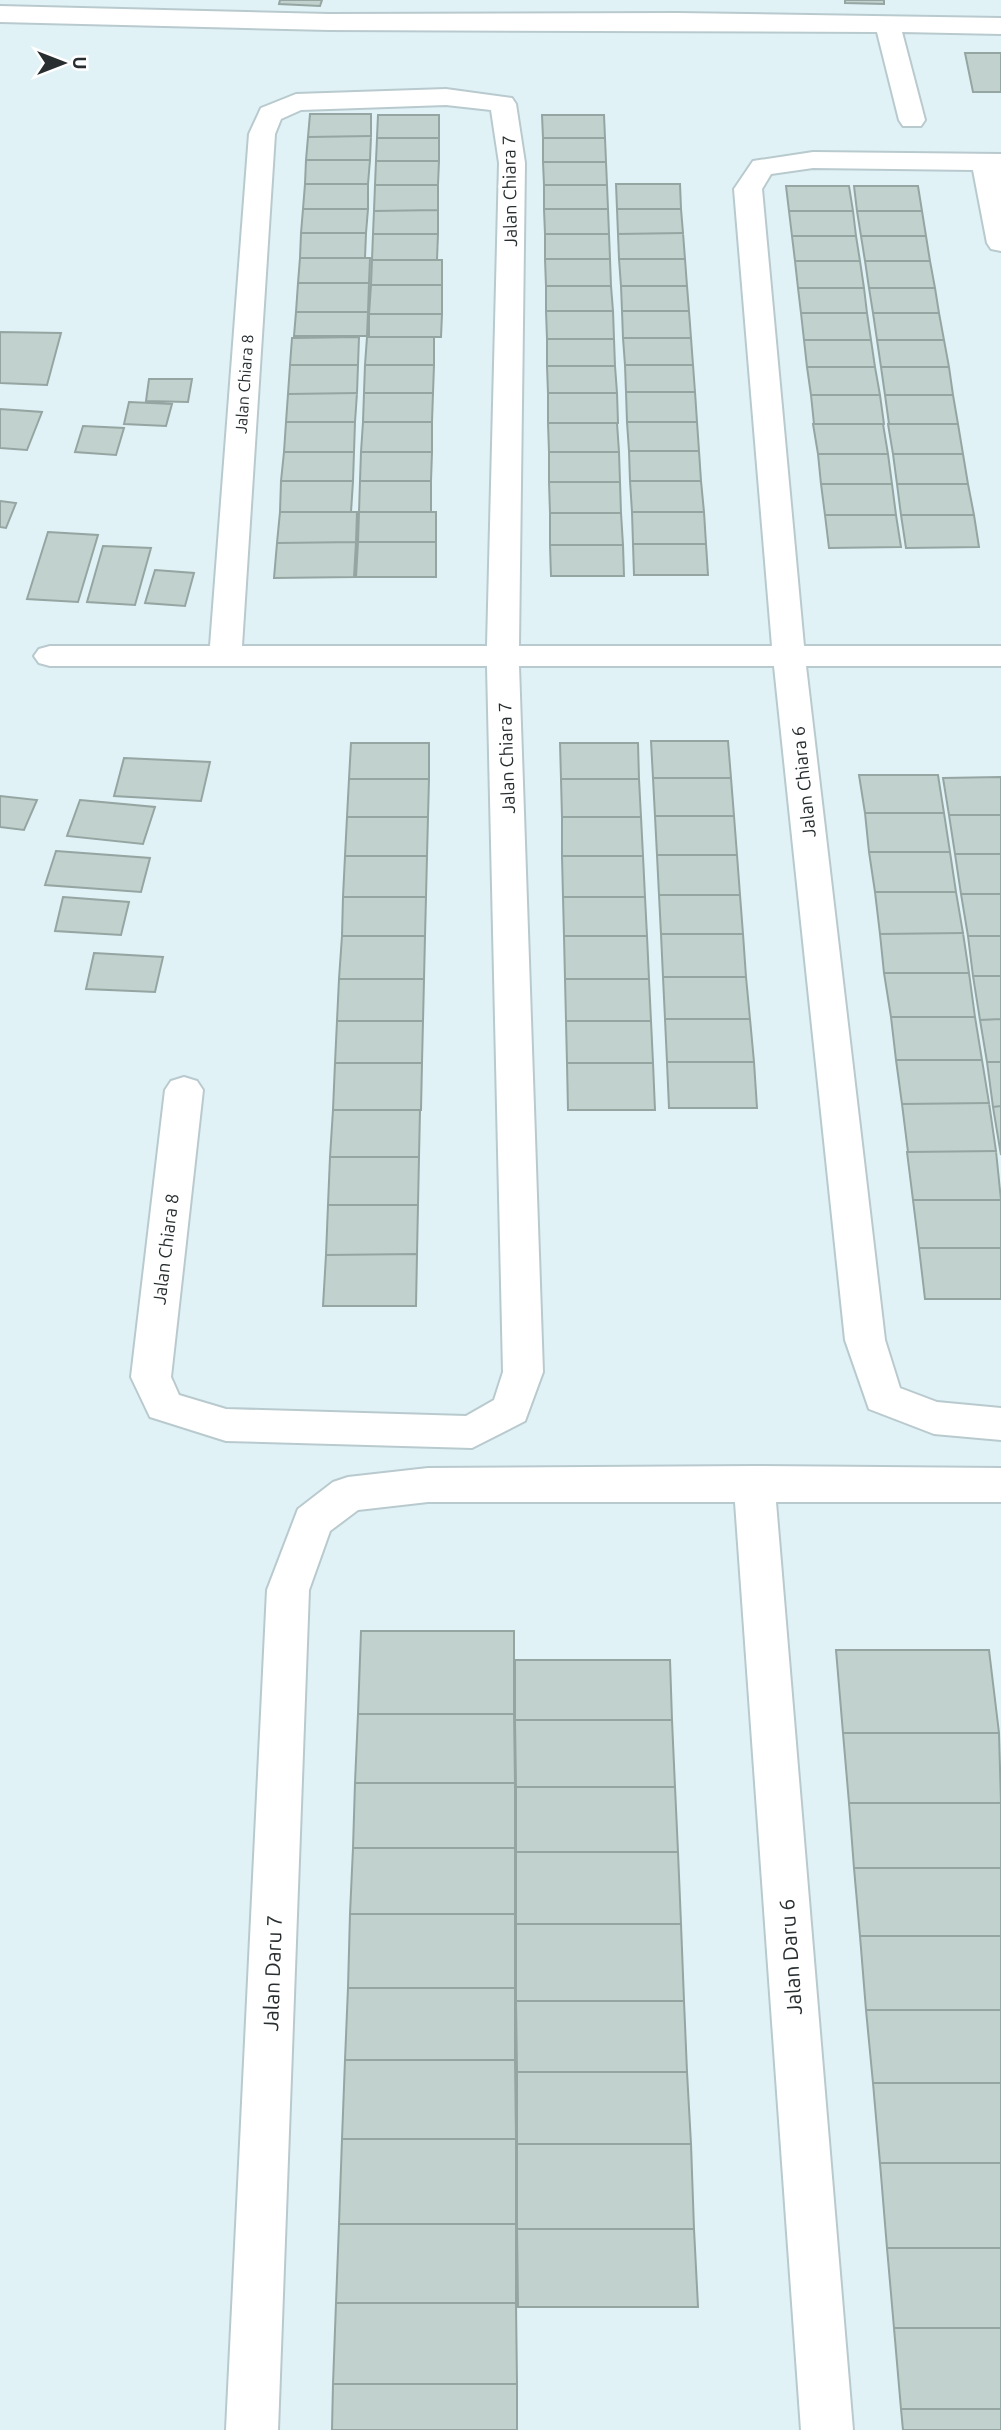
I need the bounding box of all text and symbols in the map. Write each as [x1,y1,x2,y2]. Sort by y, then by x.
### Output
north arrow [28,28,98,98]
text: U [69,56,91,70]
street label: Jalan Chiara 7 [498,135,520,247]
street label: Jalan Chiara 8 [232,334,256,434]
street label: Jalan Chiara 7 [494,702,518,814]
street label: Jalan Chiara 6 [787,725,819,839]
street label: Jalan Chiara 8 [148,1192,182,1306]
street label: Jalan Daru 6 [774,1898,806,2016]
street label: Jalan Daru 7 [258,1914,286,2032]

